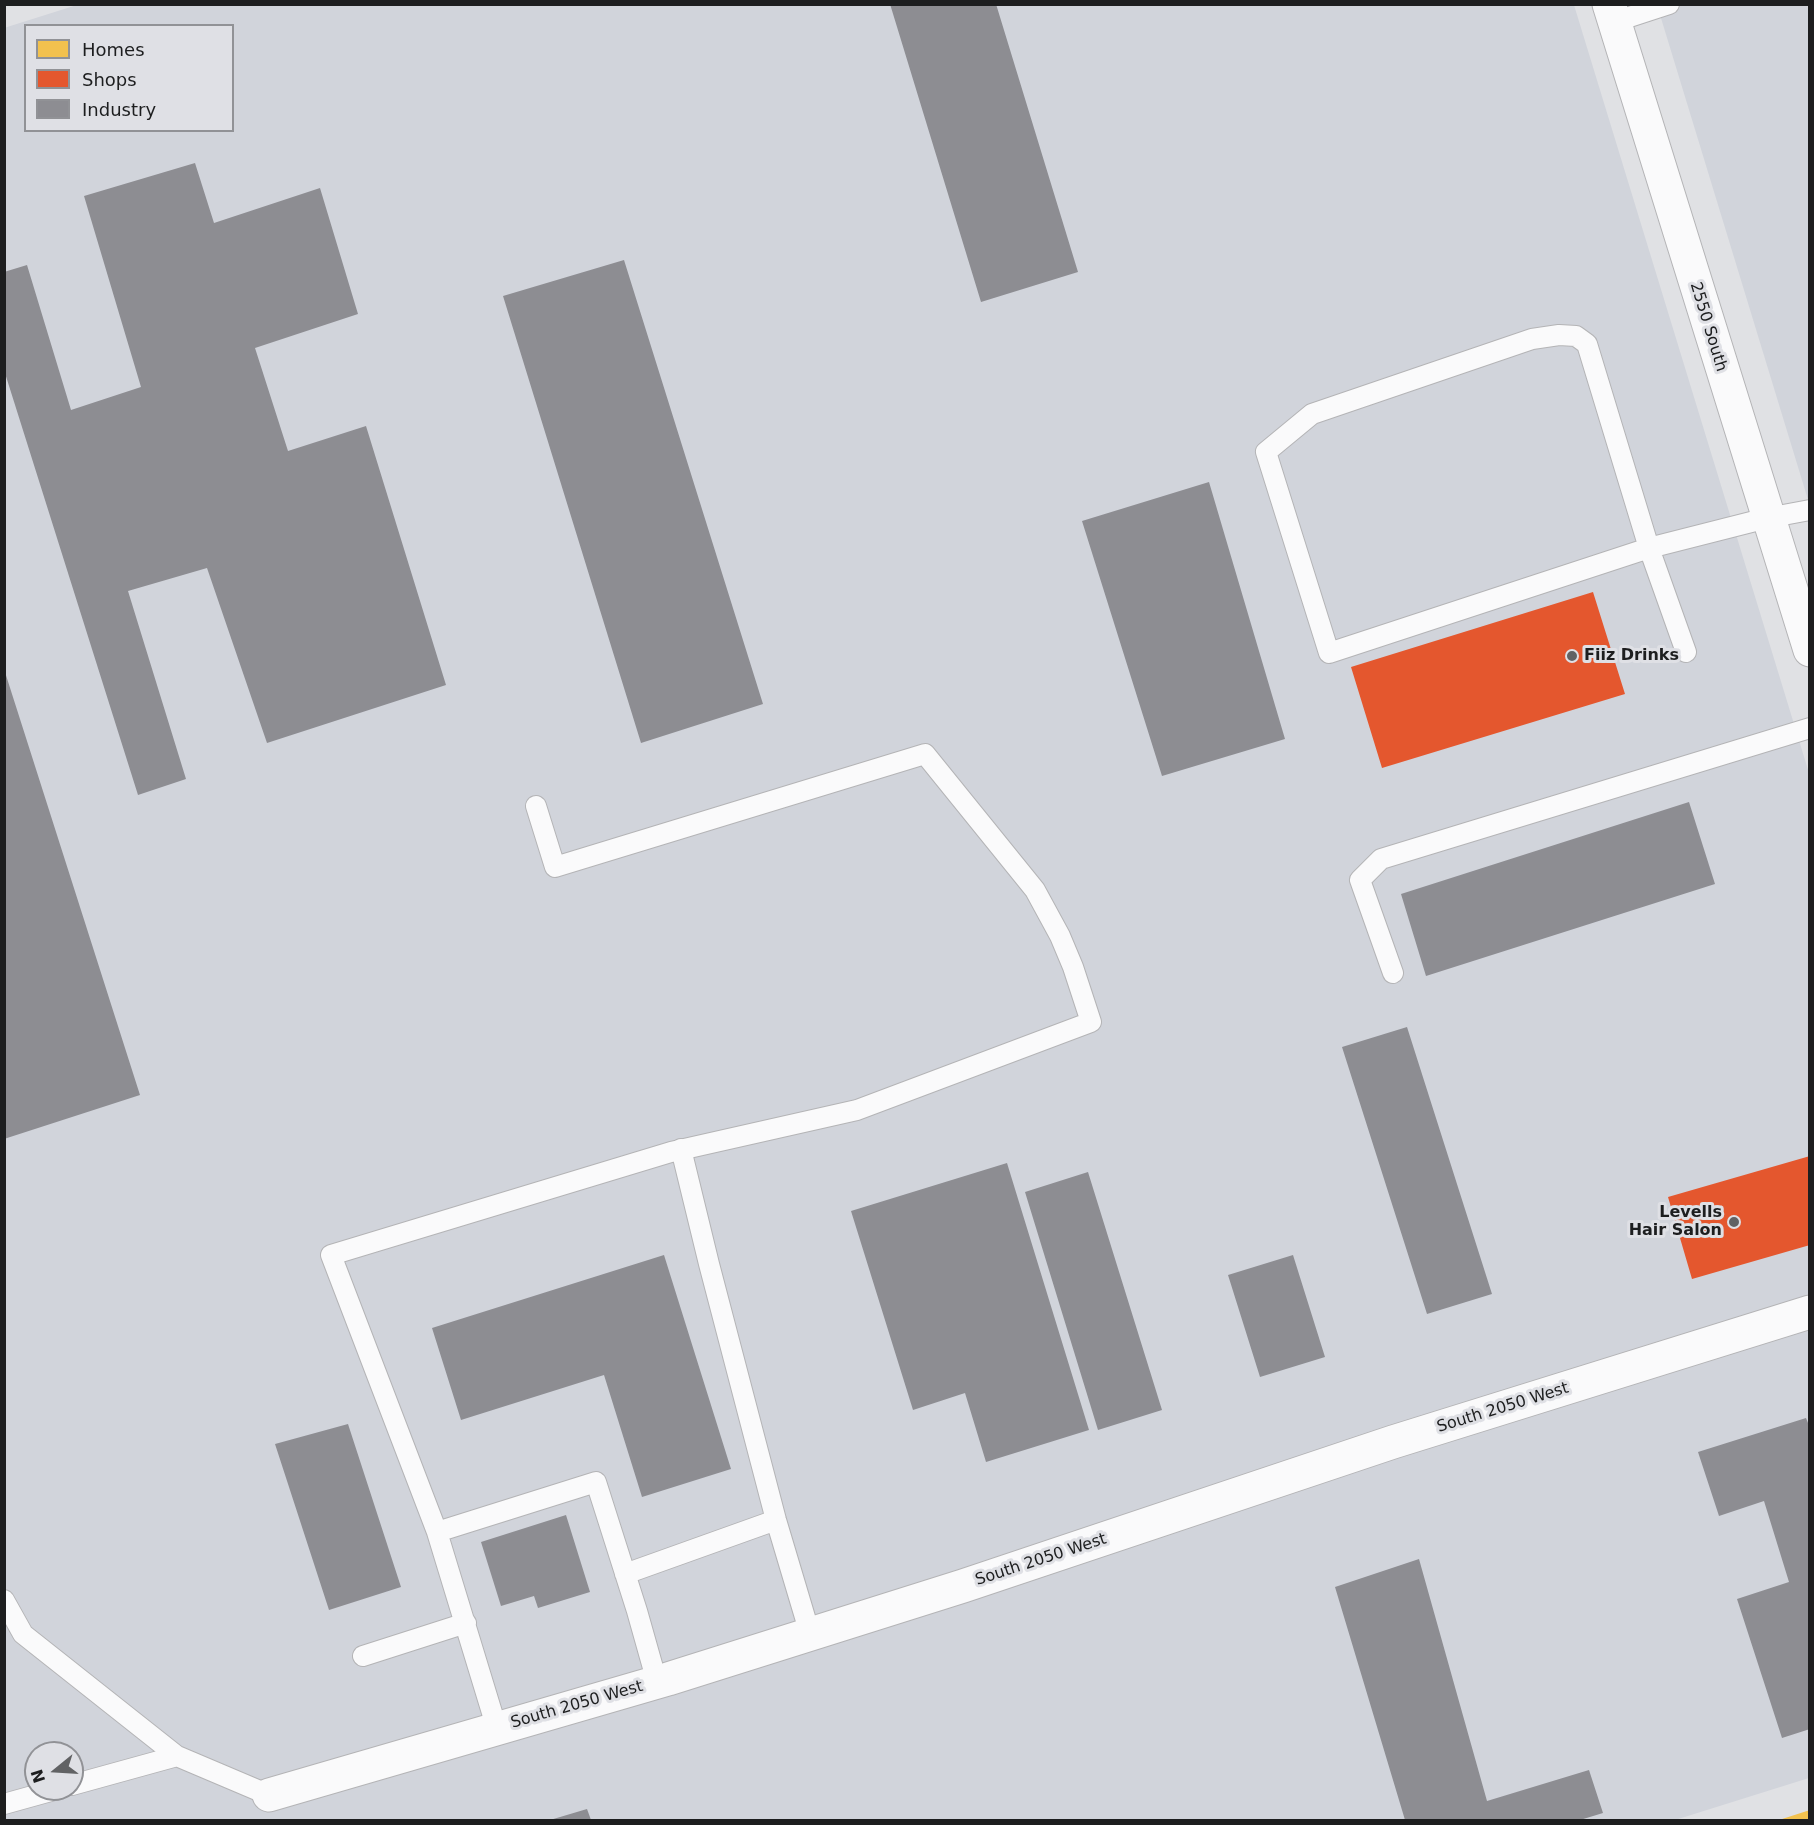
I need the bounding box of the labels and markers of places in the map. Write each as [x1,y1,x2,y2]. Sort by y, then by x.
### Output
place label: Fiiz Drinks [1584,646,1679,666]
marker: Fiiz Drinks [1565,649,1579,663]
place label: Levells Hair Salon [1629,1203,1722,1241]
marker: Levells Hair Salon [1727,1215,1741,1229]

